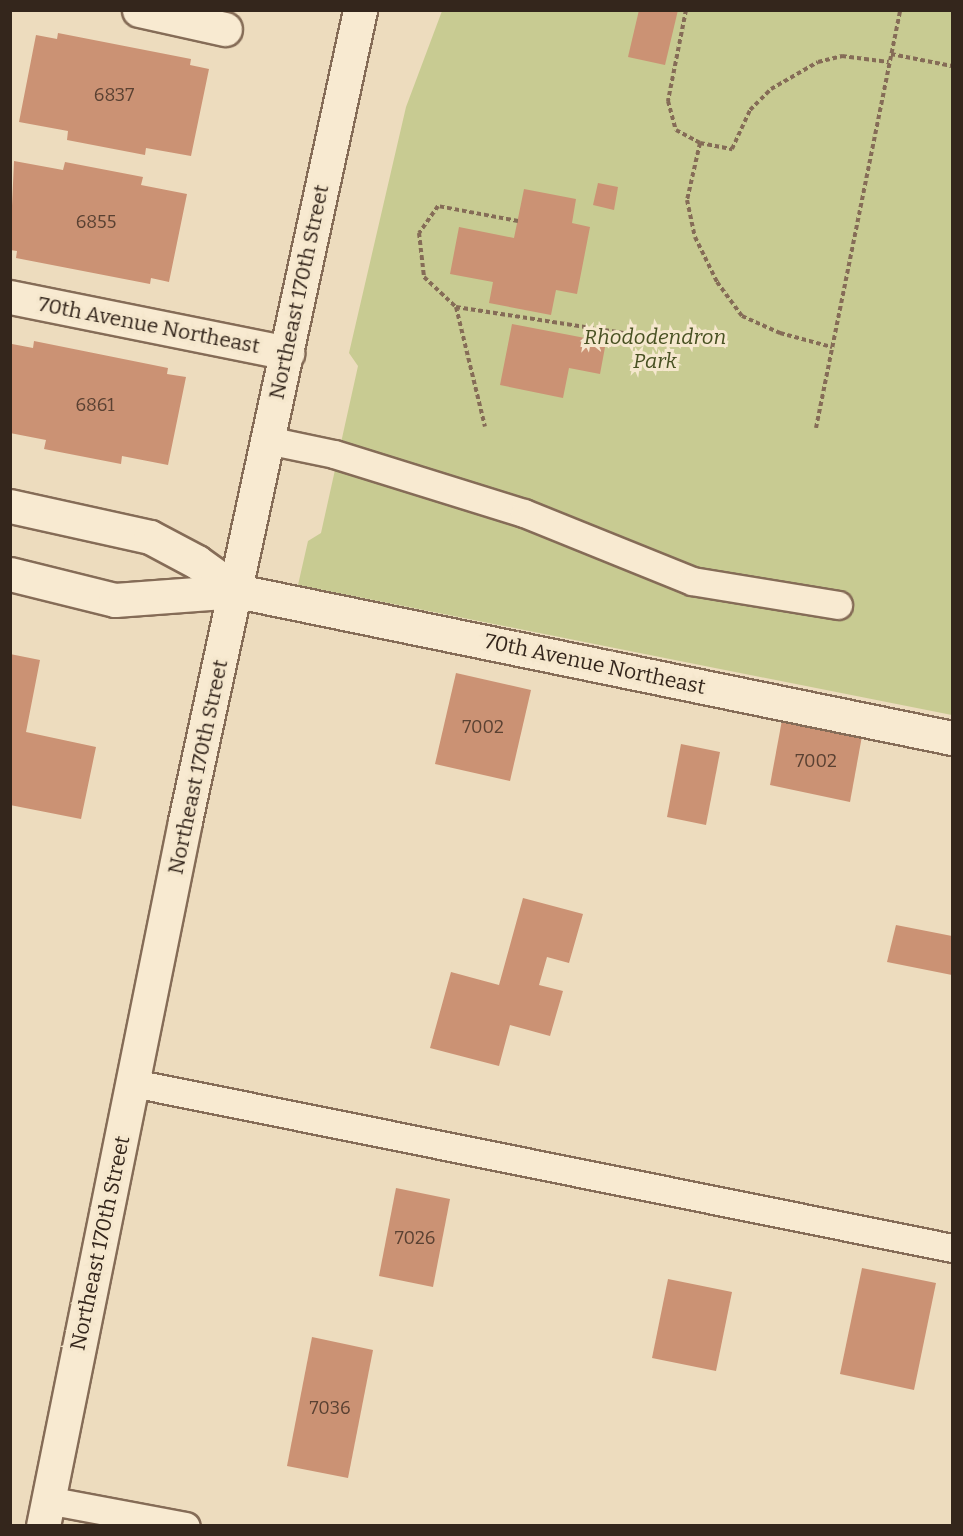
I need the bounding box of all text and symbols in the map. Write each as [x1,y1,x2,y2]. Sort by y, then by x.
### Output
house number: 6837 [94,84,134,106]
street label: Northeast 170th Street [264,182,334,402]
house number: 6855 [76,211,116,233]
street label: 70th Avenue Northeast [36,291,262,359]
park label: Rhododendron Park [584,324,726,374]
house number: 6861 [75,394,115,416]
street label: 70th Avenue Northeast [482,628,708,700]
street label: Northeast 170th Street [163,657,233,877]
house number: 7002 [462,716,504,738]
house number: 7002 [795,750,837,772]
street label: Northeast 170th Street [65,1133,135,1353]
house number: 7026 [395,1227,435,1249]
house number: 7036 [309,1397,351,1419]

